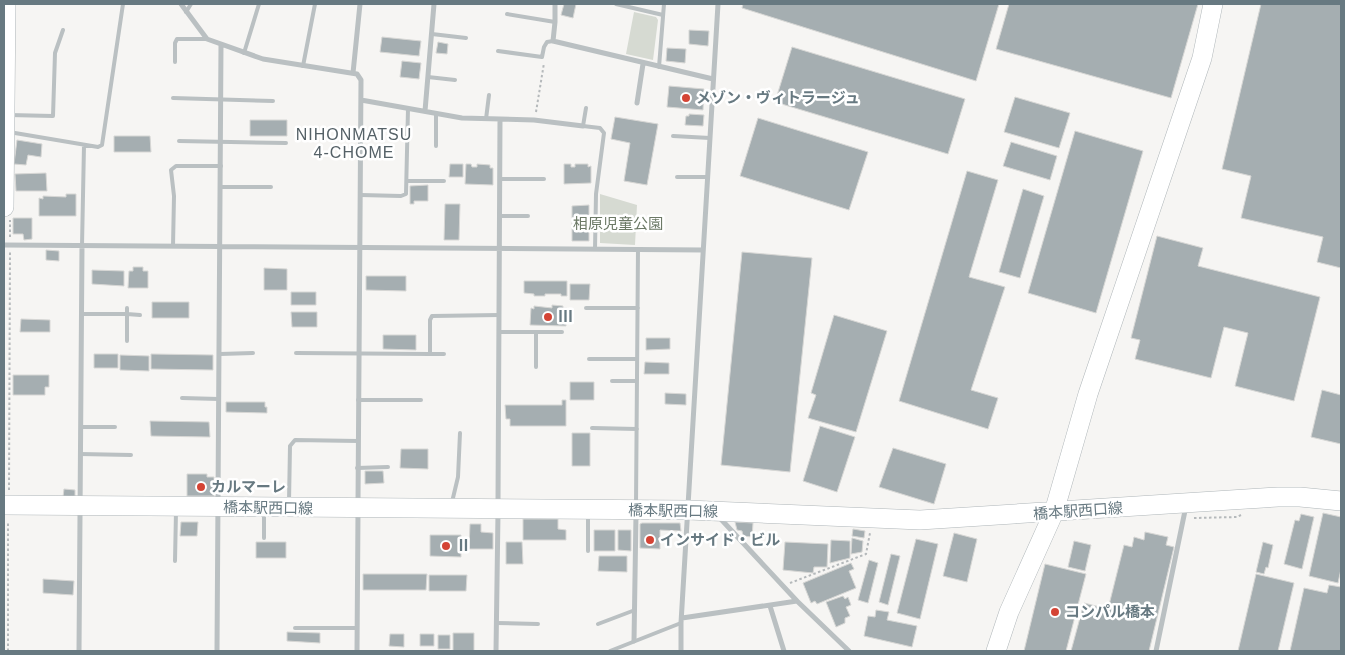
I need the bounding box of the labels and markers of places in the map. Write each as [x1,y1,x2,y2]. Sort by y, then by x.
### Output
place label: メゾン・ヴィトラージュ [696,89,860,106]
marker: メゾン・ヴィトラージュ [680,92,692,104]
place label: Ⅲ [558,308,573,325]
marker: Ⅲ [542,311,554,323]
place label: カルマーレ [211,478,286,495]
marker: カルマーレ [195,481,207,493]
place label: インサイド・ビル [660,531,780,548]
marker: インサイド・ビル [644,534,656,546]
place label: Ⅱ [456,537,471,554]
marker: Ⅱ [440,540,452,552]
place label: コンパル橋本 [1065,603,1155,620]
marker: コンパル橋本 [1049,606,1061,618]

